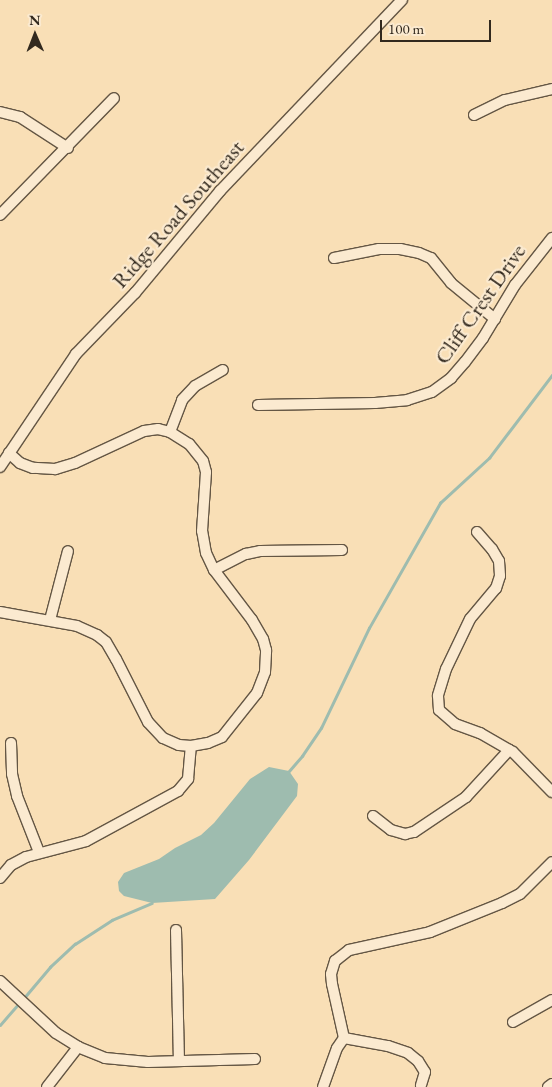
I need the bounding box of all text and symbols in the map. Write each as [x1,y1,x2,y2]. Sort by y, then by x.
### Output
north arrow [10,10,60,60]
scale bar [382,10,493,42]
text: N [29,11,41,29]
text: 100 m [388,19,424,38]
street label: Ridge Road Southeast [107,135,249,293]
street label: Cliff Crest Drive [429,239,531,369]

